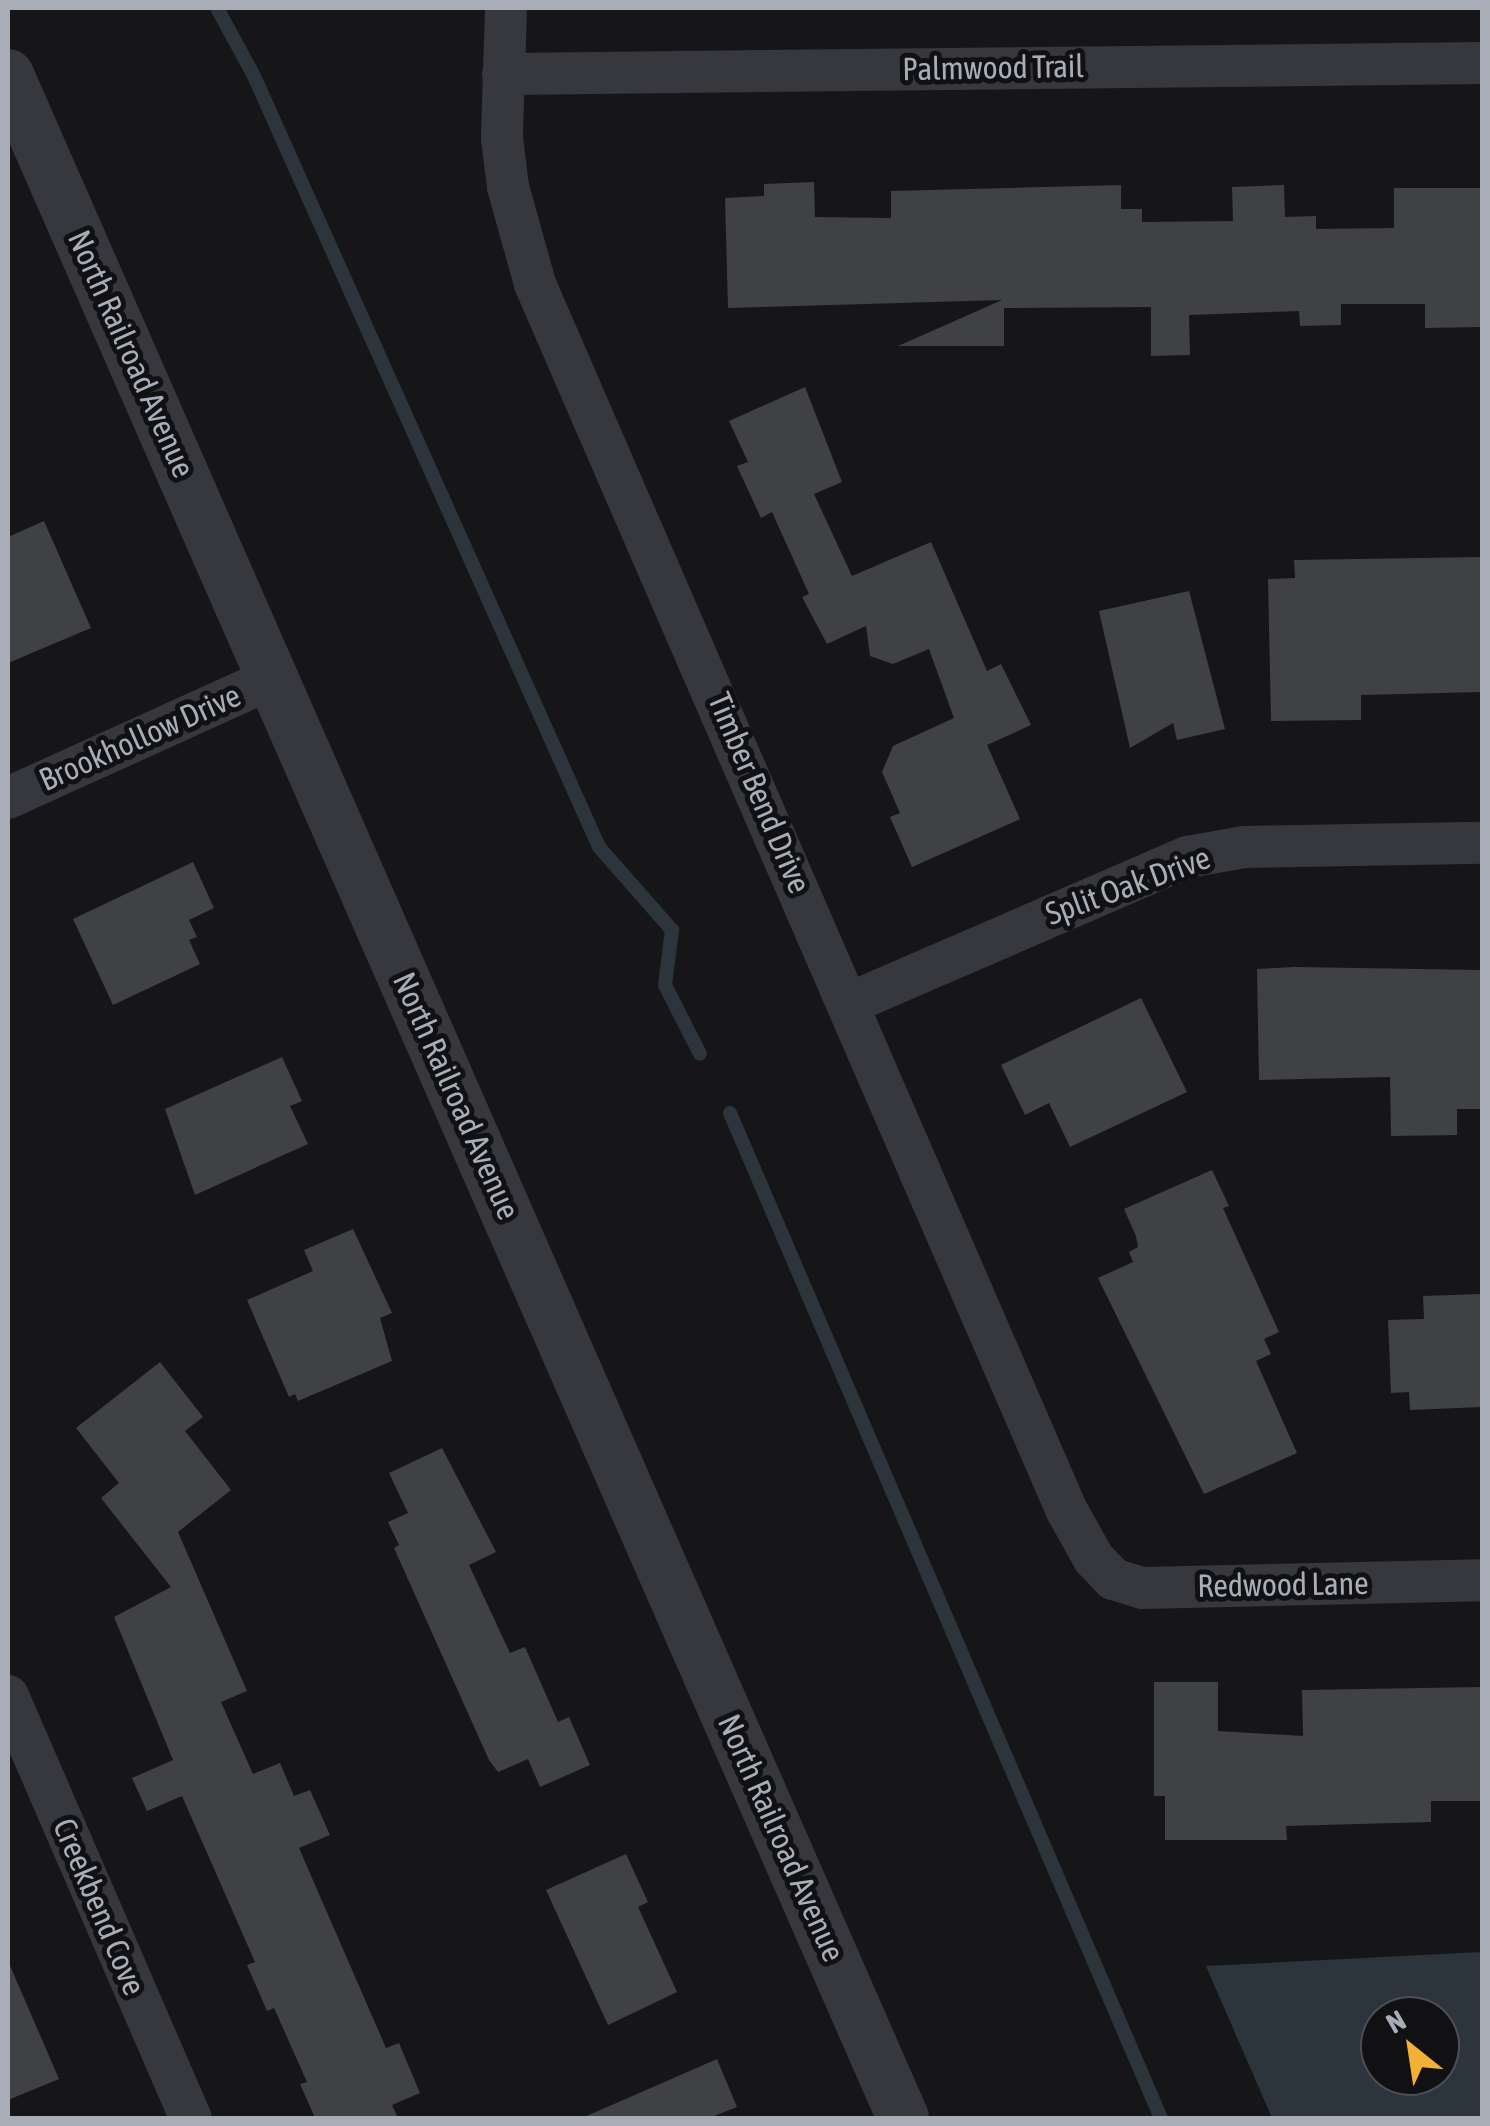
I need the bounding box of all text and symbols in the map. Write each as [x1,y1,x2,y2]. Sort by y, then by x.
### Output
street label: Palmwood Trail [902,47,1084,89]
street label: North Railroad Avenue [59,225,203,483]
street label: Brookhollow Drive [33,676,247,800]
street label: Timber Bend Drive [699,687,819,899]
street label: Split Oak Drive [1041,839,1215,933]
street label: North Railroad Avenue [384,967,528,1225]
street label: Redwood Lane [1197,1564,1369,1606]
street label: North Railroad Avenue [709,1709,853,1967]
street label: Creekbend Cove [45,1813,153,2001]
north arrow [1360,1996,1460,2096]
text: N [1381,2004,1411,2040]

